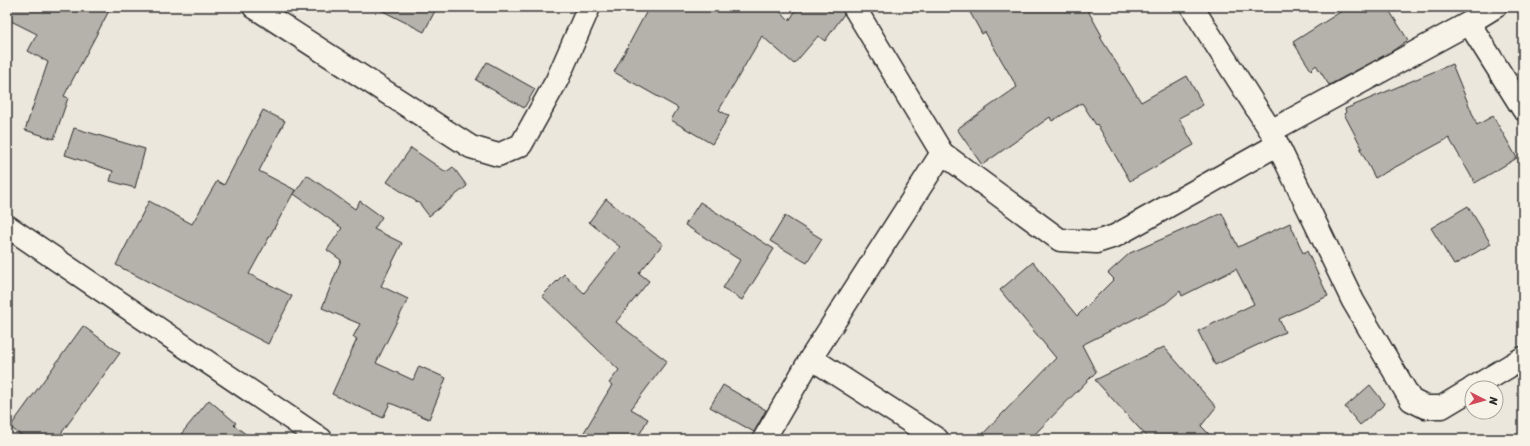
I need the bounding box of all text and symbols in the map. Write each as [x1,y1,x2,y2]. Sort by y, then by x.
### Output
north arrow [1464,380,1504,420]
text: N [1484,395,1503,406]

